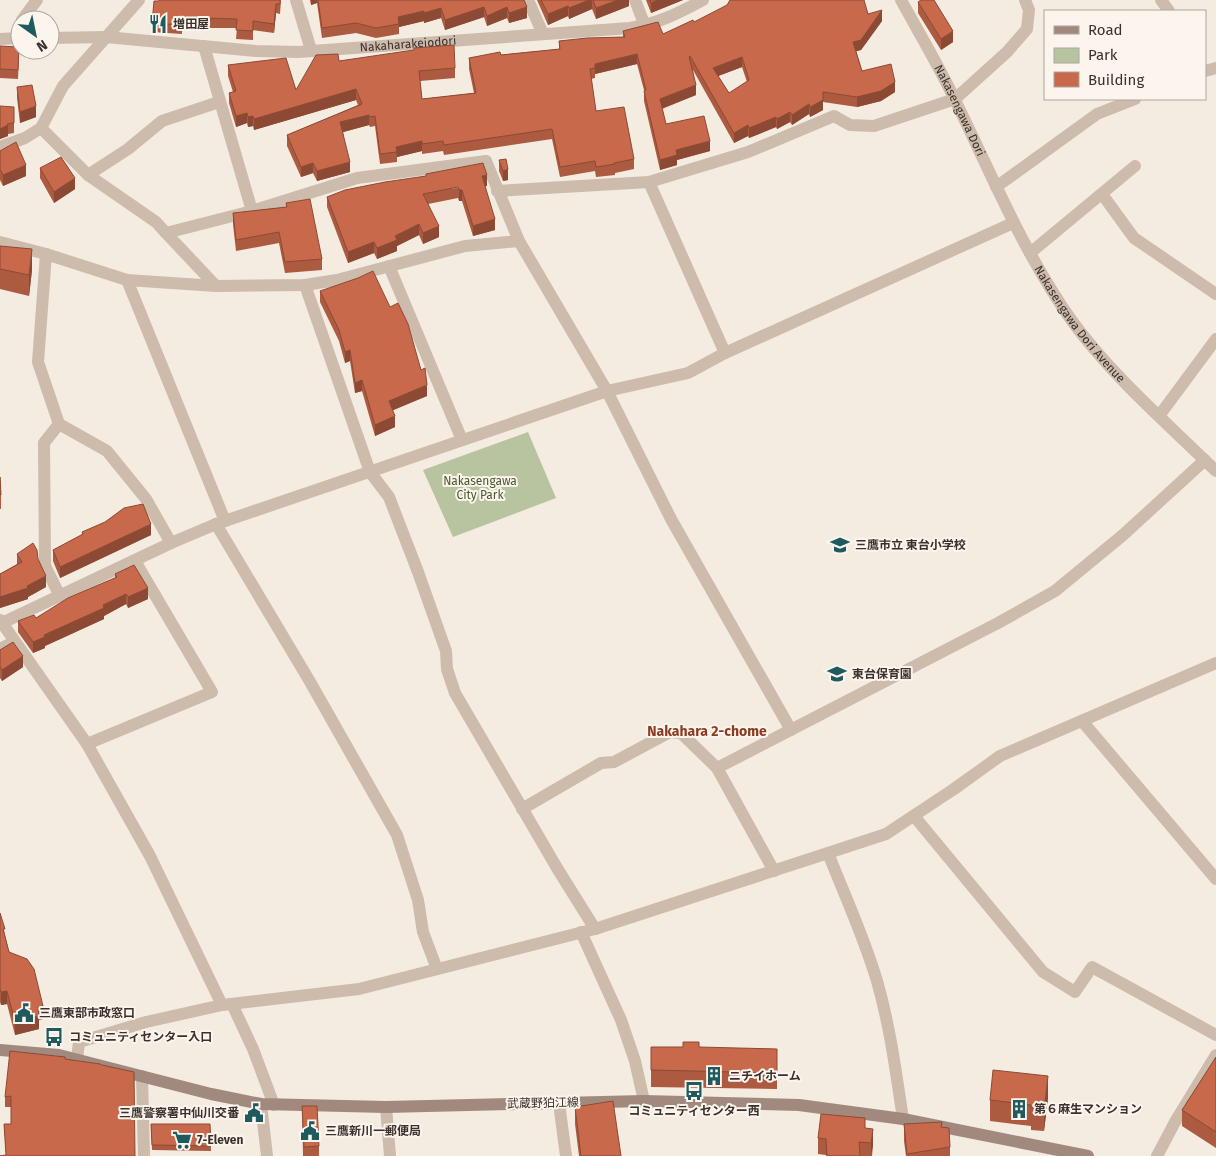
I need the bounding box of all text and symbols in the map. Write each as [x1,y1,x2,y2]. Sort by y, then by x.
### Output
north arrow [10,10,60,60]
legend [1044,10,1206,100]
restaurant icon: 増田屋 [147,13,169,35]
place label: 増田屋 [173,17,209,31]
text: Road [1088,21,1123,39]
street label: Nakaharakeiodori [359,34,457,55]
text: N [33,36,50,55]
text: Park [1088,46,1118,64]
street label: Nakasengawa Dori [931,62,988,158]
text: Building [1088,71,1144,89]
street label: Nakasengawa Dori Avenue [1031,263,1128,385]
park label: Nakasengawa City Park [443,474,517,502]
school or university icon: 三鷹市立 東台小学校 [829,534,851,556]
place label: 三鷹市立 東台小学校 [855,538,966,552]
school or university icon: 東台保育園 [826,663,848,685]
place label: 東台保育園 [852,667,912,681]
district label: Nakahara 2-chome [647,723,767,740]
public building icon: 三鷹東部市政窓口 [13,1002,35,1024]
place label: 三鷹東部市政窓口 [39,1006,135,1020]
bus stop icon: コミュニティセンター入口 [43,1026,65,1048]
place label: コミュニティセンター入口 [69,1030,212,1044]
building icon: ニチイホーム [703,1065,725,1087]
place label: ニチイホーム [729,1069,801,1083]
bus stop icon: コミュニティセンター西 [683,1080,705,1102]
street label: 武蔵野狛江線 [507,1095,579,1111]
building icon: 第６麻生マンション [1008,1098,1030,1120]
public building icon: 三鷹警察署中仙川交番 [243,1102,265,1124]
place label: 第６麻生マンション [1034,1102,1142,1116]
place label: コミュニティセンター西 [628,1104,760,1118]
place label: 三鷹警察署中仙川交番 [119,1106,240,1120]
public building icon: 三鷹新川一郵便局 [299,1120,321,1142]
place label: 三鷹新川一郵便局 [325,1124,421,1138]
supermarket icon: 7-Eleven [171,1129,193,1151]
place label: 7-Eleven [197,1133,243,1147]

